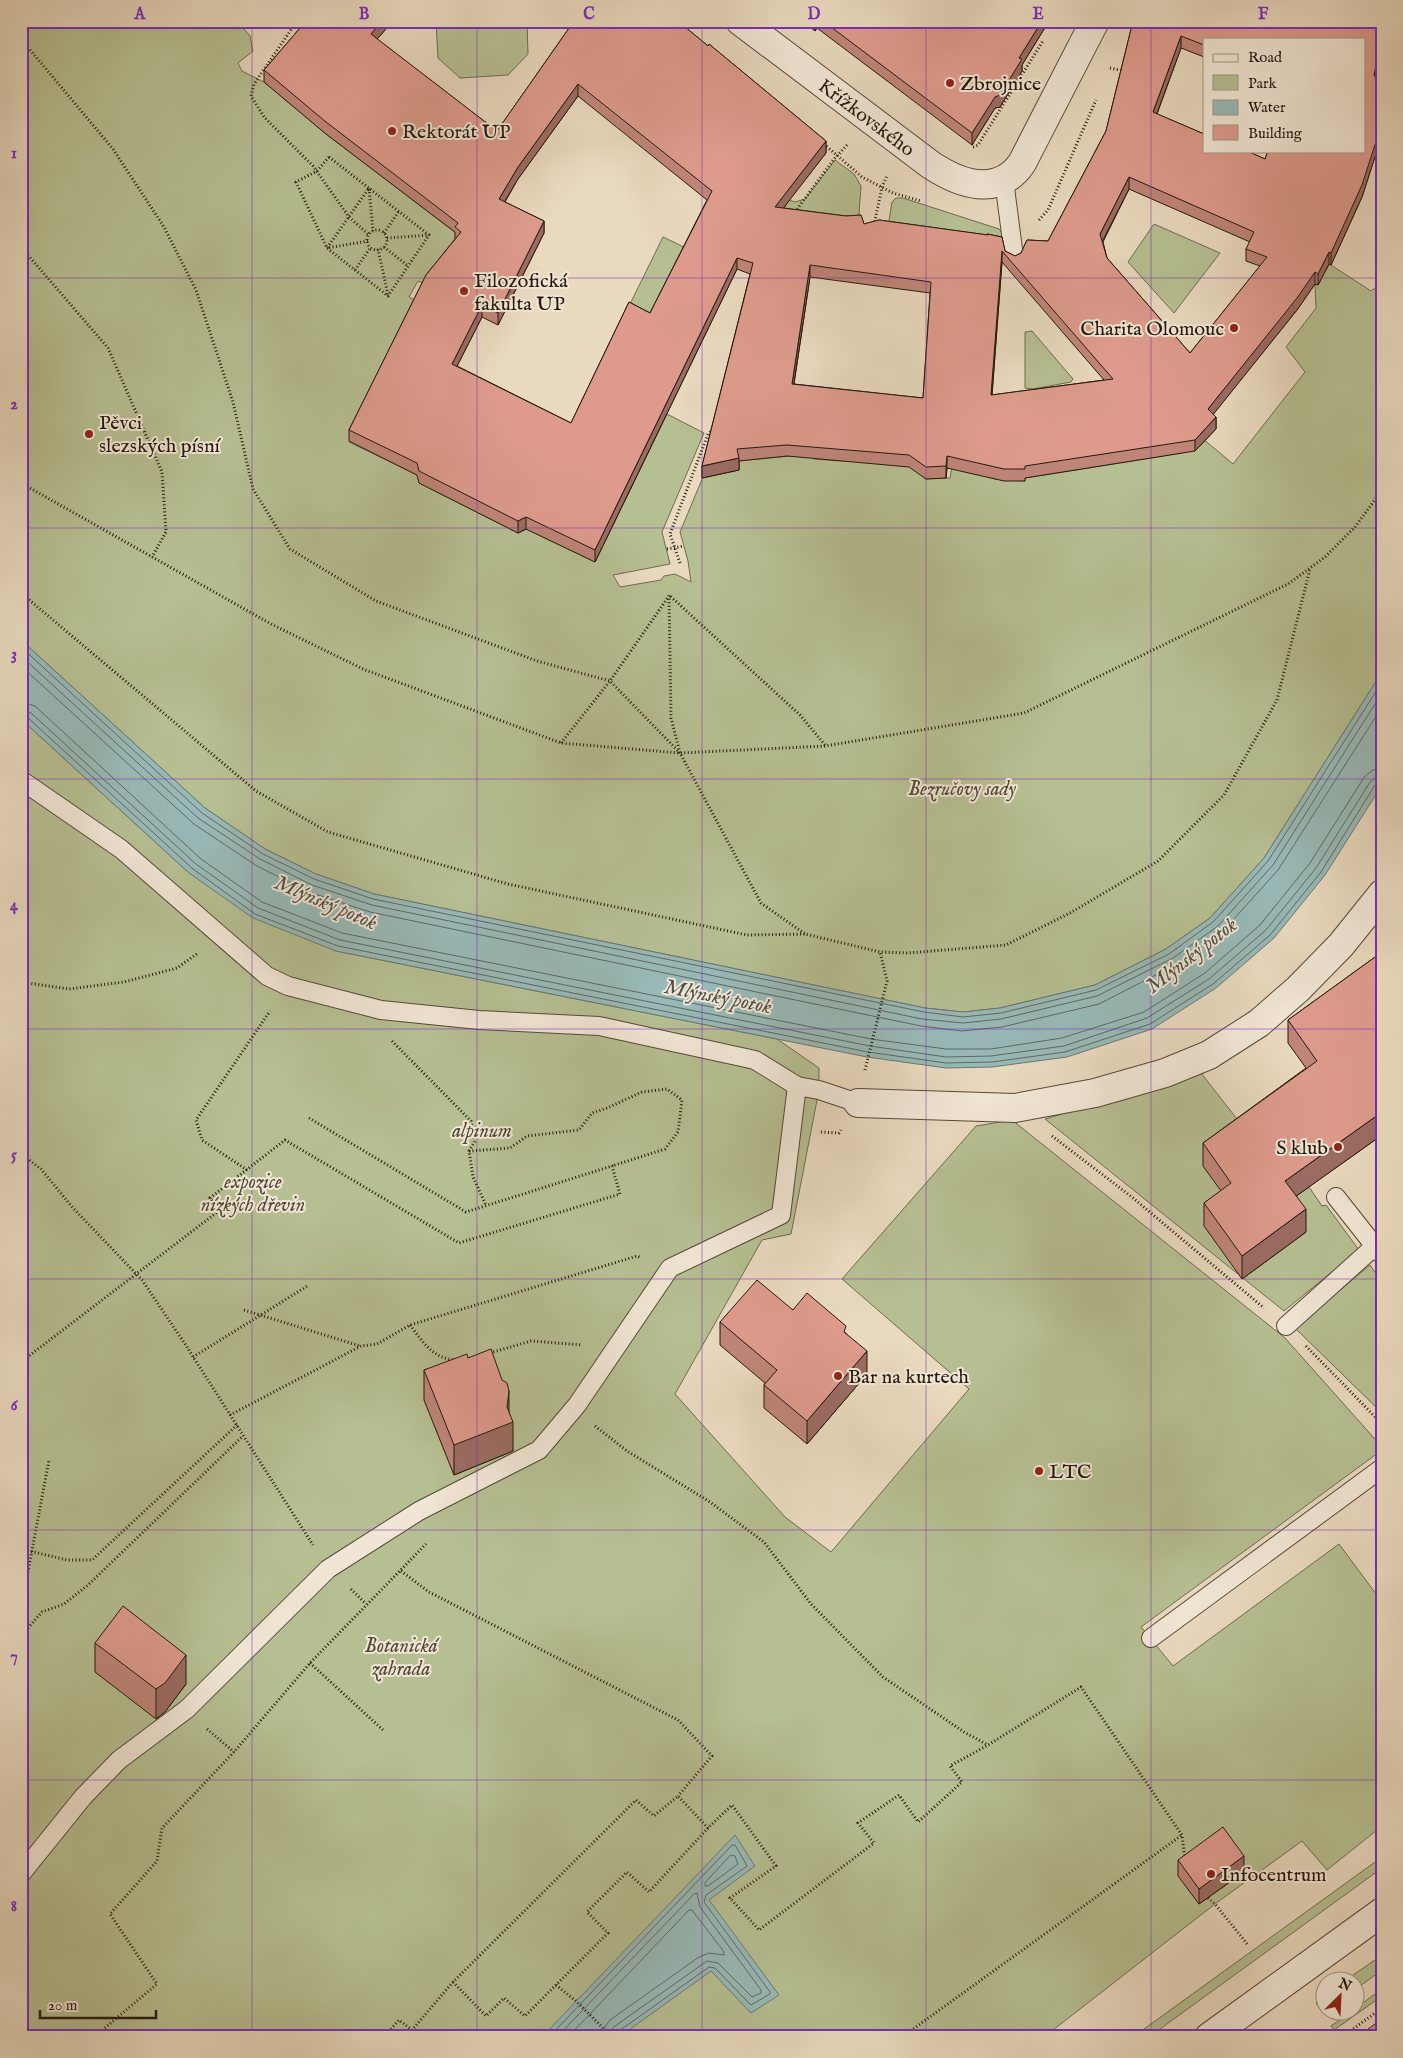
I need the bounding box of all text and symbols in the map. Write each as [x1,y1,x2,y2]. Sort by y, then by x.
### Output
text: A [134,5,147,25]
text: B [359,5,370,25]
text: C [583,5,595,25]
text: D [808,5,821,25]
text: E [1032,5,1044,25]
text: F [1258,5,1269,25]
legend [1203,38,1366,152]
text: Road [1248,48,1283,67]
place label: Zbrojnice [960,72,1041,97]
street label: Křížkovského [813,74,920,163]
text: Park [1248,74,1278,93]
marker: Zbrojnice [944,77,956,89]
text: Water [1248,98,1286,117]
place label: Rektorát UP [402,120,511,145]
text: Building [1248,124,1303,143]
marker: Rektorát UP [386,125,398,137]
text: 1 [11,144,17,164]
place label: Filozofická fakulta UP [474,269,568,317]
marker: Filozofická fakulta UP [458,285,470,297]
place label: Charita Olomouc [1080,317,1224,342]
marker: Charita Olomouc [1228,322,1240,334]
text: 2 [10,395,18,415]
place label: Pěvci slezských písní [99,411,222,459]
marker: Pěvci slezských písní [83,428,95,440]
text: 3 [11,645,17,665]
park label: Bezručovy sady [908,777,1017,802]
water label: Mlýnský potok [270,870,381,937]
text: 4 [10,896,19,916]
water label: Mlýnský potok [1141,912,1244,1000]
water label: Mlýnský potok [662,974,774,1021]
park label: alpinum [451,1119,512,1144]
place label: S klub [1276,1136,1328,1161]
marker: S klub [1332,1141,1344,1153]
text: 5 [11,1146,17,1166]
park label: expozice nízkých dřevin [201,1170,305,1218]
place label: Bar na kurtech [848,1365,969,1390]
marker: Bar na kurtech [832,1370,844,1382]
text: 6 [11,1396,19,1416]
place label: LTC [1049,1460,1091,1485]
marker: LTC [1033,1465,1045,1477]
park label: Botanická zahrada [364,1634,440,1682]
text: 7 [10,1647,18,1667]
place label: Infocentrum [1221,1863,1327,1888]
marker: Infocentrum [1205,1868,1217,1880]
text: 8 [11,1897,17,1917]
north arrow [1316,1970,1366,2020]
text: N [1335,1974,1354,1996]
scale bar [40,1988,156,2020]
text: 20 m [48,1996,78,2015]

